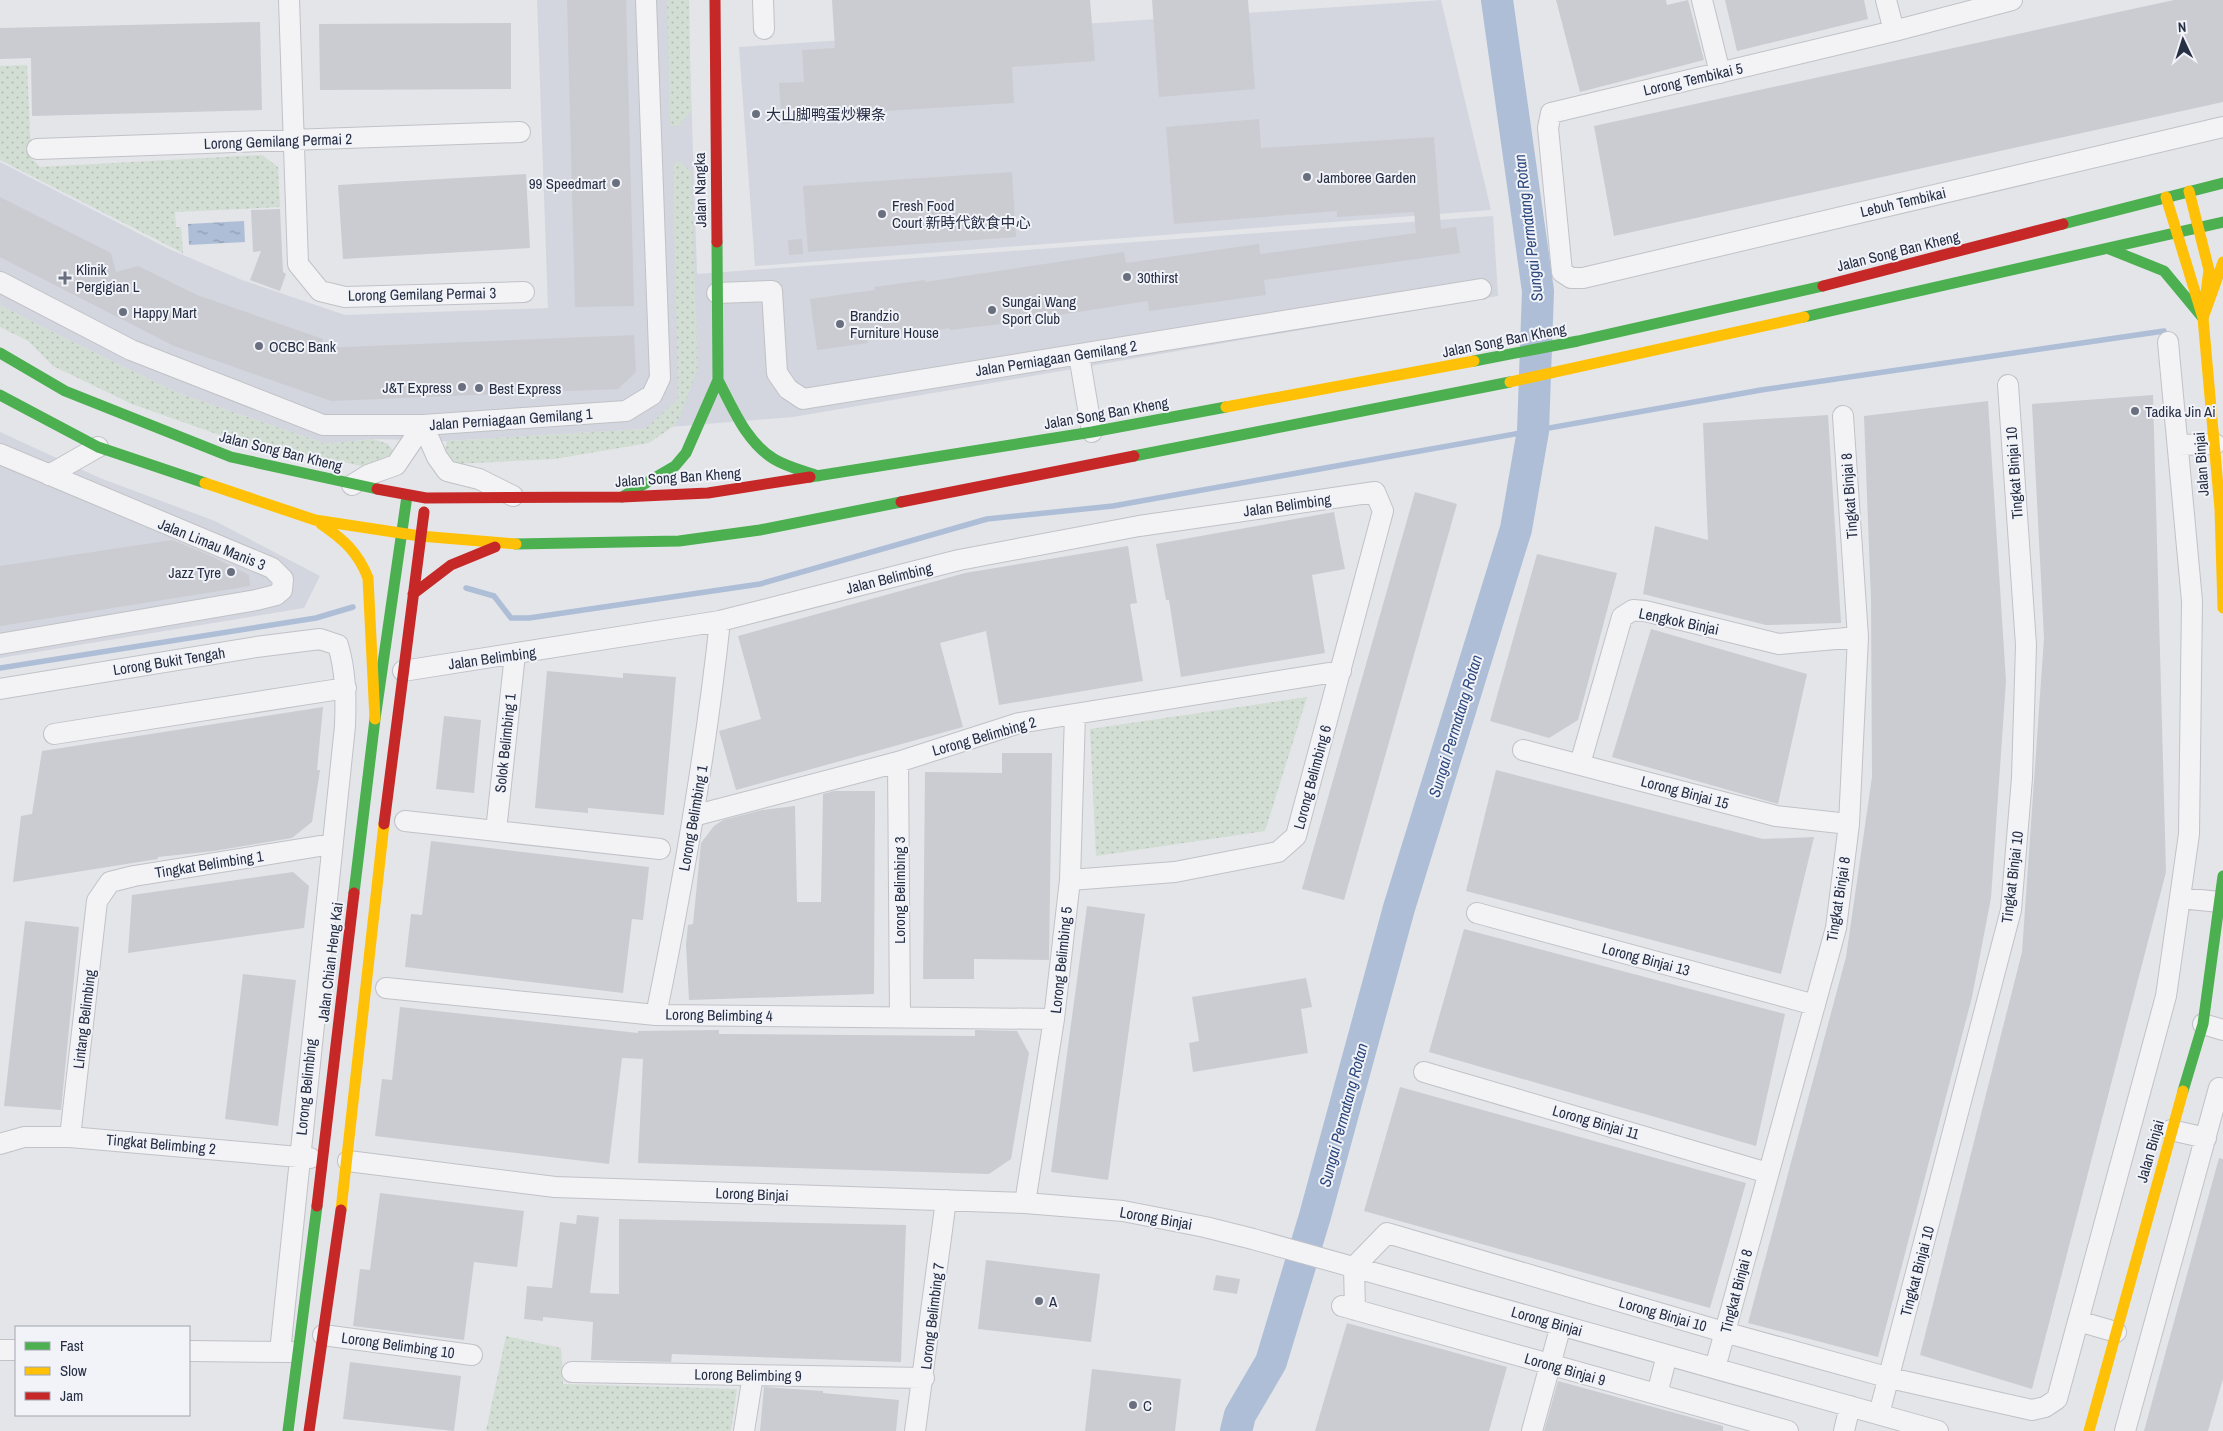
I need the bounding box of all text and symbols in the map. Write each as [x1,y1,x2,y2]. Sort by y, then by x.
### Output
north arrow [2158,15,2208,65]
text: N [2177,18,2187,36]
street label: Lorong Tembikai 5 [1641,57,1745,101]
place label: 大山脚鸭蛋炒粿条 [766,104,886,125]
marker: 大山脚鸭蛋炒粿条 [750,108,762,120]
street label: Lorong Gemilang Permai 2 [203,128,353,154]
street label: Jalan Nangka [689,152,711,228]
water label: Sungai Permatang Rotan [1508,153,1548,303]
place label: Jamboree Garden [1317,167,1416,188]
marker: Jamboree Garden [1301,171,1313,183]
place label: 99 Speedmart [529,173,607,194]
marker: 99 Speedmart [610,177,622,189]
street label: Lebuh Tembikai [1858,182,1948,222]
place label: Fresh Food Court 新時代飲食中心 [892,195,1031,233]
marker: Fresh Food Court 新時代飲食中心 [876,208,888,220]
street label: Jalan Song Ban Kheng [1834,226,1962,276]
place label: Klinik Pergigian L [76,259,140,297]
place label: 30thirst [1137,267,1179,288]
marker: Klinik Pergigian L [58,271,72,285]
marker: 30thirst [1121,271,1133,283]
street label: Lorong Gemilang Permai 3 [348,282,497,306]
place label: Sungai Wang Sport Club [1002,291,1076,329]
place label: Happy Mart [133,302,197,323]
marker: Sungai Wang Sport Club [986,304,998,316]
place label: Brandzio Furniture House [850,305,939,343]
marker: Happy Mart [117,306,129,318]
marker: Brandzio Furniture House [834,318,846,330]
street label: Jalan Song Ban Kheng [1440,318,1568,362]
street label: Jalan Perniagaan Gemilang 2 [974,335,1139,381]
place label: OCBC Bank [269,336,337,357]
marker: OCBC Bank [253,340,265,352]
place label: J&T Express [382,377,452,398]
place label: Best Express [489,378,561,399]
marker: J&T Express [456,381,468,393]
marker: Best Express [473,382,485,394]
street label: Jalan Song Ban Kheng [1042,392,1170,434]
place label: Tadika Jin Ai [2145,401,2216,422]
street label: Jalan Perniagaan Gemilang 1 [429,403,593,435]
marker: Tadika Jin Ai [2129,405,2141,417]
street label: Jalan Song Ban Kheng [217,426,345,476]
street label: Tingkat Binjai 10 [2000,426,2028,520]
street label: Jalan Binjai [2188,431,2214,497]
street label: Tingkat Binjai 8 [1836,452,1862,540]
street label: Jalan Song Ban Kheng [614,462,742,492]
street label: Jalan Belimbing [1242,488,1332,522]
street label: Jalan Limau Manis 3 [155,513,269,575]
street label: Jalan Belimbing [844,557,934,599]
place label: Jazz Tyre [169,562,221,583]
marker: Jazz Tyre [225,566,237,578]
street label: Lengkok Binjai [1637,602,1721,640]
street label: Jalan Belimbing [447,641,537,675]
street label: Lorong Bukit Tengah [111,642,227,680]
water label: Sungai Permatang Rotan [1423,652,1487,800]
street label: Solok Belimbing 1 [489,692,521,794]
street label: Lorong Belimbing 2 [930,711,1039,761]
street label: Lorong Belimbing 6 [1288,722,1336,832]
street label: Lorong Belimbing 1 [673,763,713,873]
street label: Lorong Binjai 15 [1639,770,1731,814]
street label: Tingkat Binjai 10 [1996,830,2028,924]
street label: Lorong Belimbing 3 [889,836,910,944]
street label: Tingkat Belimbing 1 [153,845,265,883]
street label: Tingkat Binjai 8 [1821,855,1855,943]
street label: Jalan Chian Heng Kai [312,901,348,1023]
street label: Lorong Belimbing 5 [1045,905,1077,1014]
street label: Lorong Binjai 13 [1600,937,1692,981]
street label: Lintang Belimbing [67,968,101,1070]
street label: Lorong Belimbing 4 [665,1004,773,1026]
street label: Lorong Belimbing [290,1037,322,1136]
water label: Sungai Permatang Rotan [1313,1041,1373,1189]
street label: Lorong Binjai 11 [1550,1100,1642,1144]
street label: Jalan Binjai [2131,1117,2169,1185]
street label: Tingkat Belimbing 2 [105,1129,217,1159]
street label: Lorong Binjai [715,1182,789,1206]
street label: Lorong Binjai [1118,1201,1194,1235]
street label: Tingkat Binjai 10 [1895,1223,1939,1319]
street label: Tingkat Binjai 8 [1715,1247,1757,1335]
street label: Lorong Belimbing 7 [915,1261,949,1371]
place label: A [1048,1291,1058,1312]
street label: Lorong Binjai 10 [1617,1291,1709,1337]
marker: A [1033,1295,1045,1307]
street label: Lorong Binjai [1509,1301,1585,1341]
legend [15,1326,190,1416]
street label: Lorong Belimbing 10 [340,1327,456,1363]
text: Fast [60,1335,84,1356]
street label: Lorong Binjai 9 [1522,1347,1608,1391]
text: Slow [60,1360,87,1381]
street label: Lorong Belimbing 9 [694,1364,802,1386]
text: Jam [60,1385,83,1406]
place label: C [1143,1395,1152,1416]
marker: C [1127,1399,1139,1411]

